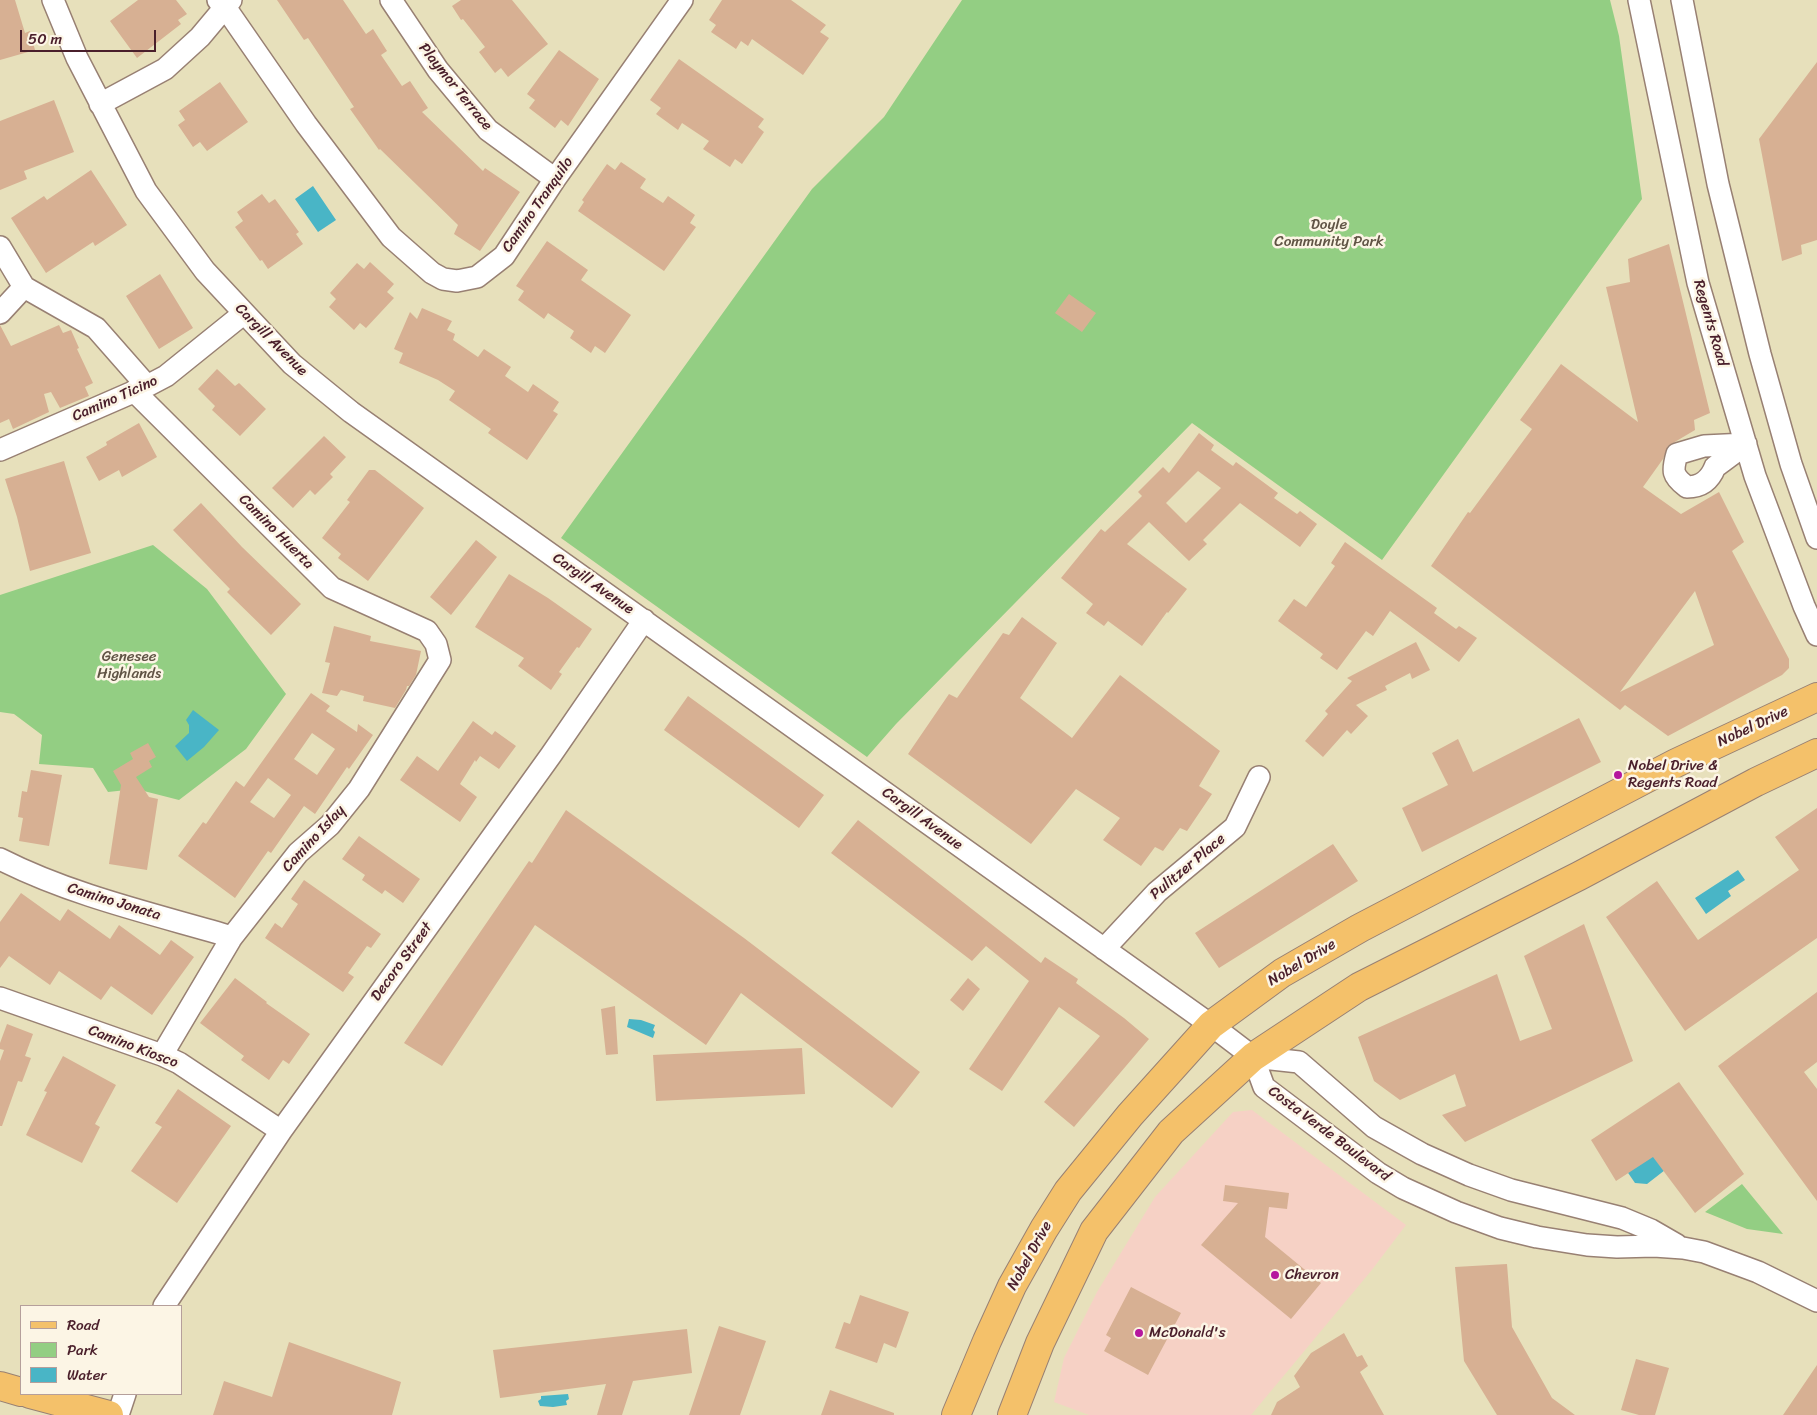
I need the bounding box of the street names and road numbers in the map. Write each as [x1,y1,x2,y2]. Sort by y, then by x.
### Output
street label: Playmor Terrace [414,40,496,134]
street label: Camino Tranquilo [498,154,578,256]
street label: Regents Road [1689,278,1731,368]
street label: Cargill Avenue [231,300,311,380]
street label: Camino Ticino [70,372,160,426]
street label: Camino Huerta [235,491,317,573]
street label: Cargill Avenue [549,549,637,619]
street label: Nobel Drive [1715,703,1791,751]
street label: Cargill Avenue [878,784,966,854]
street label: Camino Islay [279,802,349,876]
street label: Pulitzer Place [1147,830,1229,904]
street label: Camino Jonata [65,879,163,925]
street label: Decoro Street [367,919,437,1005]
street label: Nobel Drive [1265,936,1339,990]
street label: Camino Kiosco [86,1022,180,1072]
street label: Costa Verde Boulevard [1264,1082,1394,1186]
street label: Nobel Drive [1004,1218,1056,1294]

